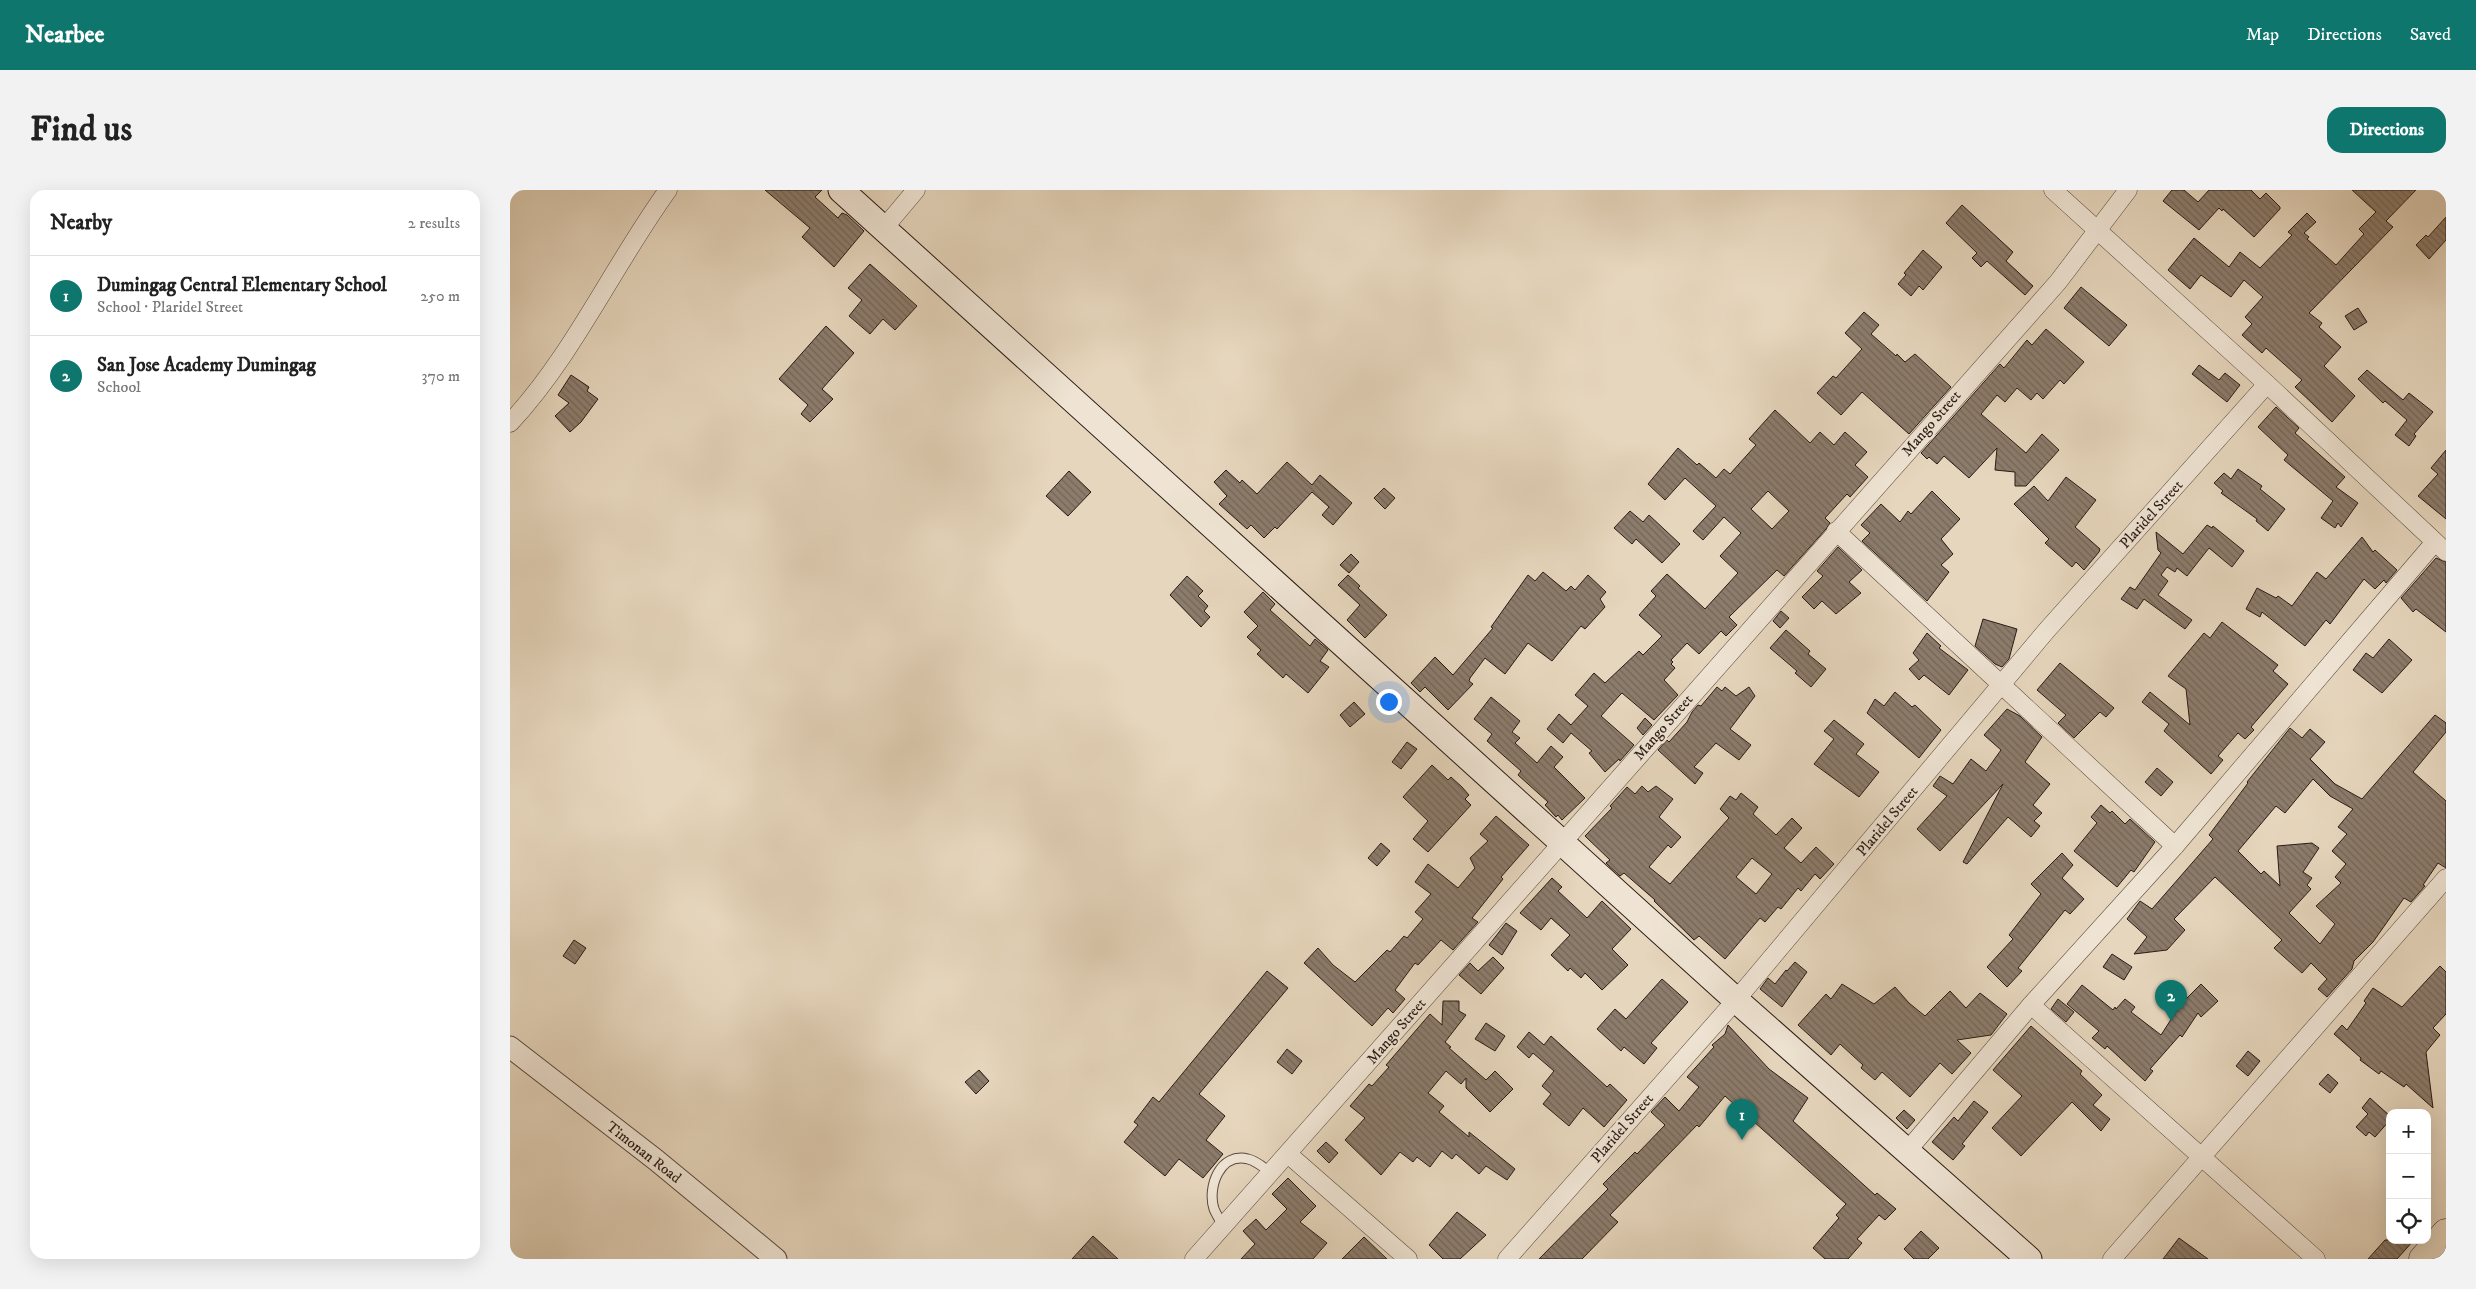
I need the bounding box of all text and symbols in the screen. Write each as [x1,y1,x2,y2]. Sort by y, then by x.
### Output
text: Nearbee [25,20,104,50]
text: Map [2246,24,2279,46]
text: Directions [2307,24,2382,46]
text: Saved [2410,24,2451,46]
button: Directions [2327,107,2446,153]
text: Find us [30,108,132,152]
text: Nearby [50,210,112,236]
text: 2 results [408,213,460,233]
text: Dumingag Central Elementary School [97,274,387,297]
text: 1 [63,286,69,306]
text: 250 m [420,286,460,306]
text: School · Plaridel Street [97,297,243,317]
text: San Jose Academy Dumingag [97,354,316,377]
text: 2 [62,366,70,386]
text: 370 m [422,366,460,386]
text: School [97,377,141,397]
street label: Mango Street [1898,386,1965,460]
street label: Plaridel Street [2116,476,2187,553]
your location [1376,689,1402,715]
street label: Mango Street [1630,690,1697,764]
street label: Plaridel Street [1853,782,1922,860]
pin: 2 [2155,980,2187,1021]
street label: Mango Street [1363,994,1430,1068]
street label: Plaridel Street [1587,1090,1658,1167]
pin: 1 [1726,1099,1758,1140]
map controls [2386,1109,2431,1244]
button: + [2386,1109,2431,1154]
street label: Timonan Road [602,1117,685,1188]
button: − [2386,1154,2431,1199]
button: locate [2386,1199,2431,1244]

